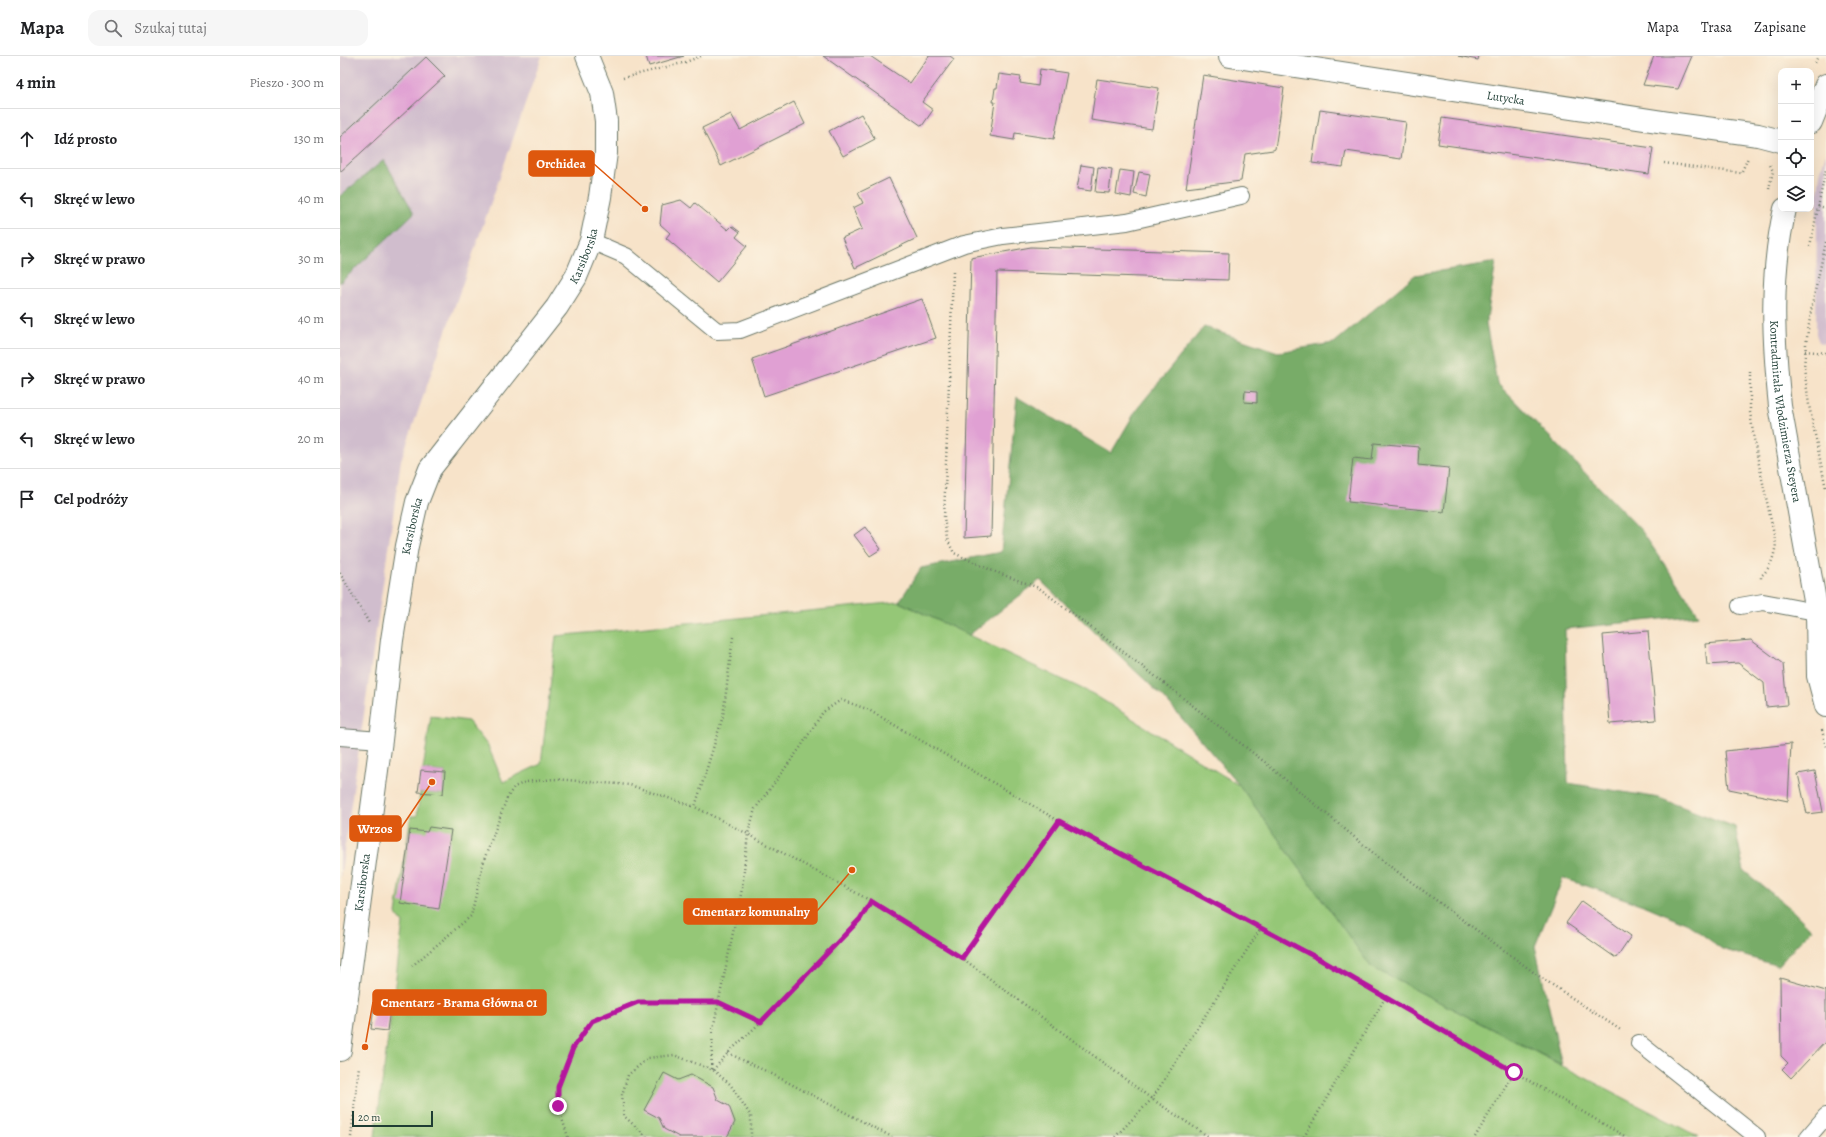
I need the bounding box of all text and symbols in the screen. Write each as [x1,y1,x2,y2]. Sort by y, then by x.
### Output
search box [88,10,368,46]
text: Mapa [20,15,64,41]
icon: search [102,17,124,39]
text: Szukaj tutaj [134,18,207,38]
text: Mapa [1647,18,1679,37]
text: Trasa [1701,18,1732,37]
text: Zapisane [1754,18,1806,37]
map controls [1778,68,1814,212]
button: + [1778,68,1814,104]
text: 4 min [16,71,56,94]
text: Pieszo · 300 m [249,74,324,91]
street label: Lutycka [1486,87,1526,109]
button: − [1778,104,1814,140]
icon: ahead [16,128,38,150]
text: Idź prosto [54,129,117,149]
text: 130 m [294,130,324,147]
button: locate [1778,140,1814,176]
callout: Orchidea [529,151,594,176]
text: Orchidea [536,155,587,172]
button: layers [1778,176,1814,212]
icon: left [16,188,38,210]
text: Skręć w lewo [54,189,135,209]
text: 40 m [298,190,324,207]
street label: Karsiborska [566,226,602,287]
icon: right [16,248,38,270]
text: Skręć w prawo [54,249,145,269]
text: 30 m [298,250,324,267]
icon: left [16,308,38,330]
text: Skręć w lewo [54,309,135,329]
text: 40 m [298,310,324,327]
street label: Kontradmirała Włodzimierza Steyera [1766,320,1805,504]
icon: right [16,368,38,390]
text: Skręć w prawo [54,369,145,389]
text: 40 m [298,370,324,387]
icon: left [16,428,38,450]
text: Skręć w lewo [54,429,135,449]
text: 20 m [298,430,324,447]
icon: arrive [16,488,38,510]
text: Cel podróży [54,489,128,509]
street label: Karsiborska [398,494,426,556]
callout: Wrzos [350,816,401,841]
text: Wrzos [356,820,393,837]
street label: Karsiborska [350,852,374,913]
callout: Cmentarz komunalny [684,899,817,924]
text: Cmentarz komunalny [692,903,811,920]
callout: Cmentarz - Brama Główna 01 [373,990,546,1015]
text: Cmentarz - Brama Główna 01 [381,994,538,1011]
route start [1505,1063,1523,1081]
route end [549,1097,567,1115]
scale bar [352,1109,433,1128]
text: 20 m [358,1110,380,1125]

